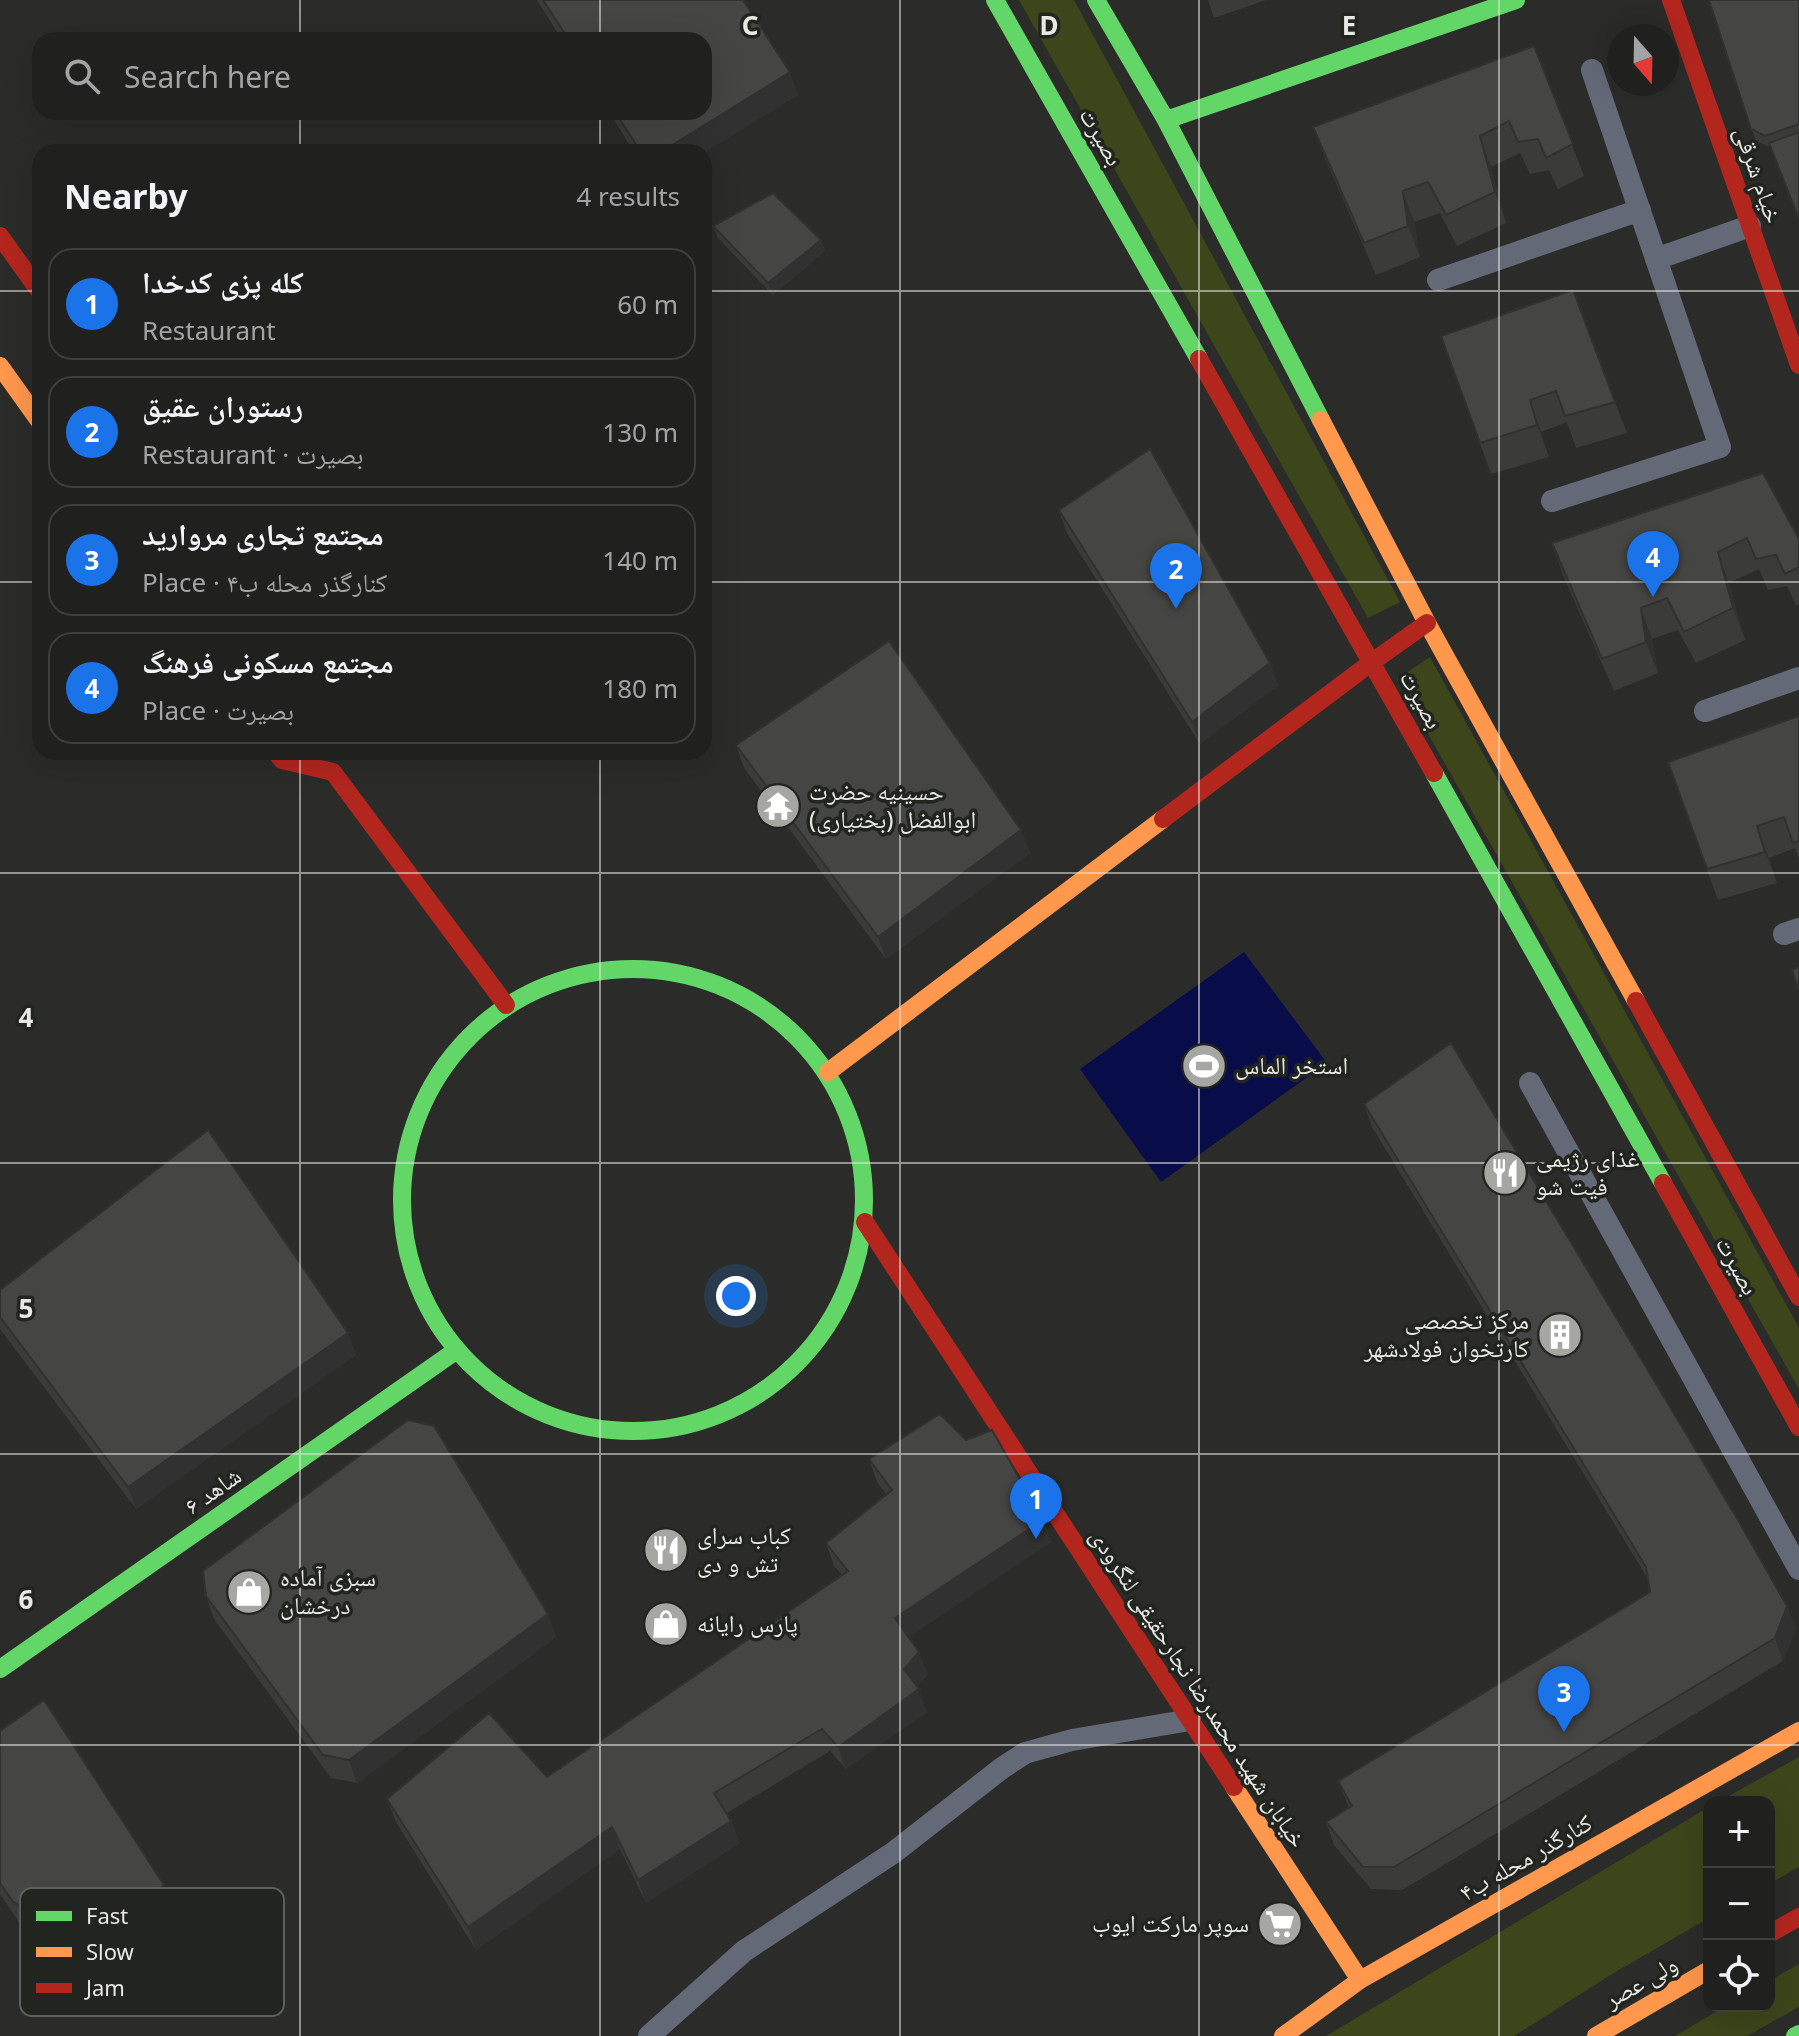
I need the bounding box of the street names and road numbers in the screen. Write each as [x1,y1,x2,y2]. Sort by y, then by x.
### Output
street label: بصیرت [1072,101,1132,171]
street label: خیام شرقی [1727,122,1791,227]
street label: بصیرت [1393,664,1452,734]
street label: بصیرت [1709,1230,1768,1300]
street label: شاهد ۶ [177,1458,247,1521]
street label: خیابان شهید محمدرضا نجارحقیقی لنگرودی [1083,1521,1315,1853]
street label: کنارگذر محله ب۴ [1453,1805,1598,1908]
street label: ولی عصر [1597,1947,1683,2015]

